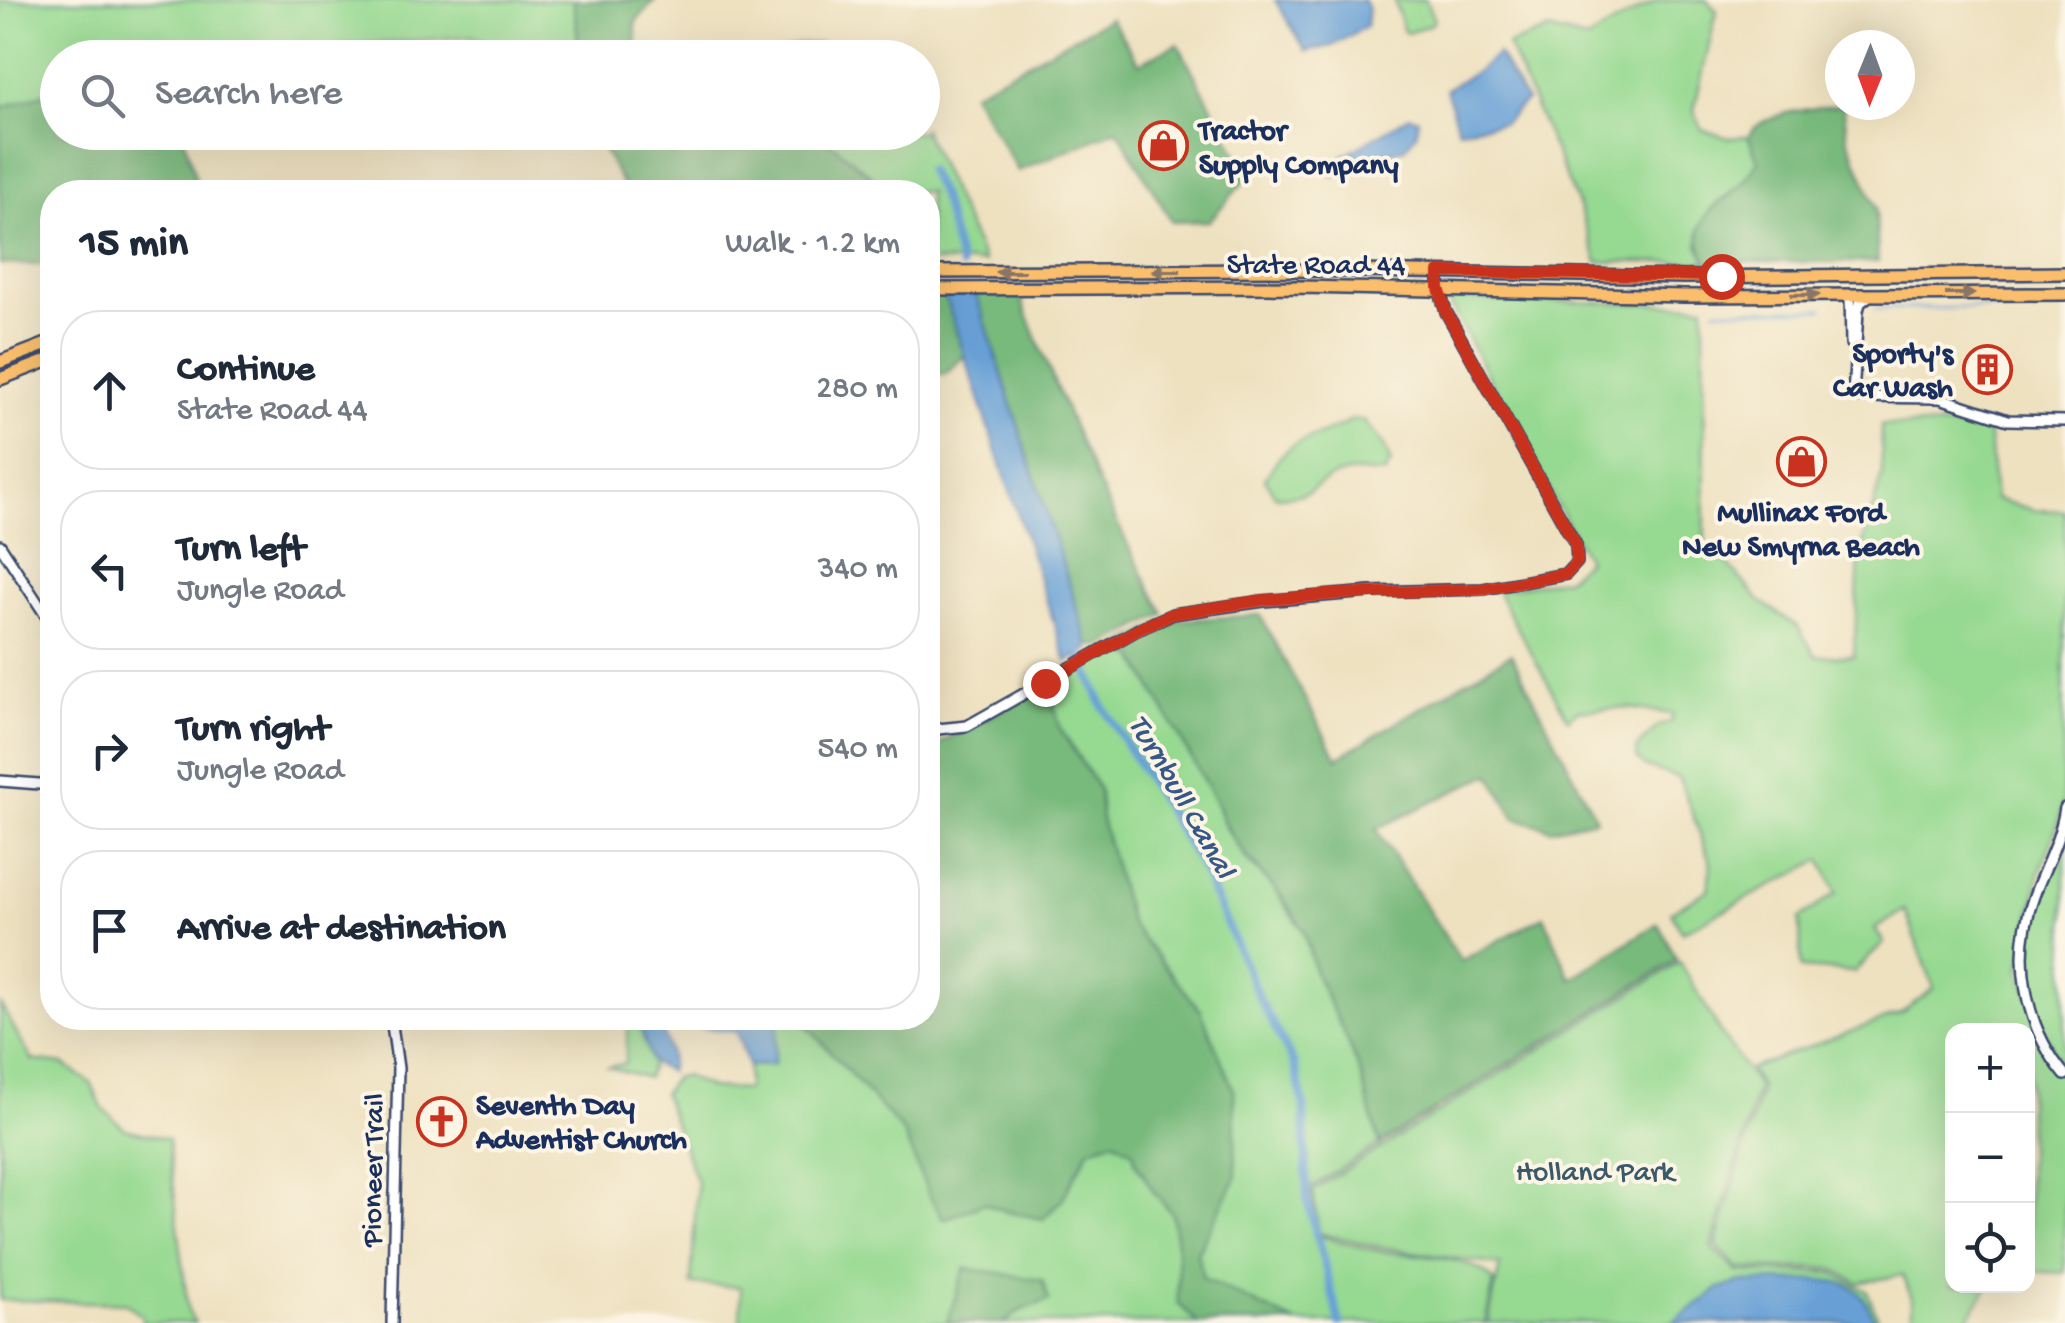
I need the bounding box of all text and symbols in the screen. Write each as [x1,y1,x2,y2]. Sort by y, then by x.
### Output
north arrow [1825,30,1915,120]
search box [40,40,940,150]
icon: search [75,68,130,123]
text: Search here [155,73,342,117]
place label: Tractor Supply Company [1197,116,1399,185]
shop icon: Tractor Supply Company [1138,120,1190,172]
text: 15 min [80,221,188,270]
text: Walk · 1.2 km [725,226,900,264]
street label: State Road 44 [1227,250,1405,285]
route start [1699,254,1745,300]
one-way arrow [1150,263,1182,279]
one-way arrow [993,264,1025,280]
one-way arrow [1944,286,1976,302]
one-way arrow [1789,287,1821,303]
place label: Sporty's Car Wash [1833,339,1955,408]
building icon: Sporty's Car Wash [1962,343,2014,395]
text: Continue [177,349,315,393]
icon: ahead [82,363,137,418]
text: 280 m [816,371,898,409]
text: State Road 44 [177,393,368,431]
shop icon: Mullinax Ford New Smyrna Beach [1775,436,1827,488]
place label: Mullinax Ford New Smyrna Beach [1682,498,1920,567]
text: Turn left [177,529,305,573]
icon: left [82,543,137,598]
text: 340 m [818,551,898,589]
text: Jungle Road [177,573,343,611]
route end [1023,661,1069,707]
text: Turn right [177,709,329,753]
water label: Turnbull Canal [1118,709,1243,888]
icon: right [82,723,137,778]
text: 540 m [818,731,898,769]
text: Jungle Road [177,753,343,791]
icon: arrive [82,903,137,958]
text: Arrive at destination [177,908,506,952]
map controls [1945,1023,2035,1293]
button: + [1945,1023,2035,1113]
place label: Seventh Day Adventist Church [475,1091,687,1160]
street label: Pioneer Trail [357,1093,394,1248]
church icon: Seventh Day Adventist Church [415,1095,467,1147]
button: − [1945,1113,2035,1203]
park label: Holland Park [1516,1157,1677,1192]
button: locate [1945,1203,2035,1293]

